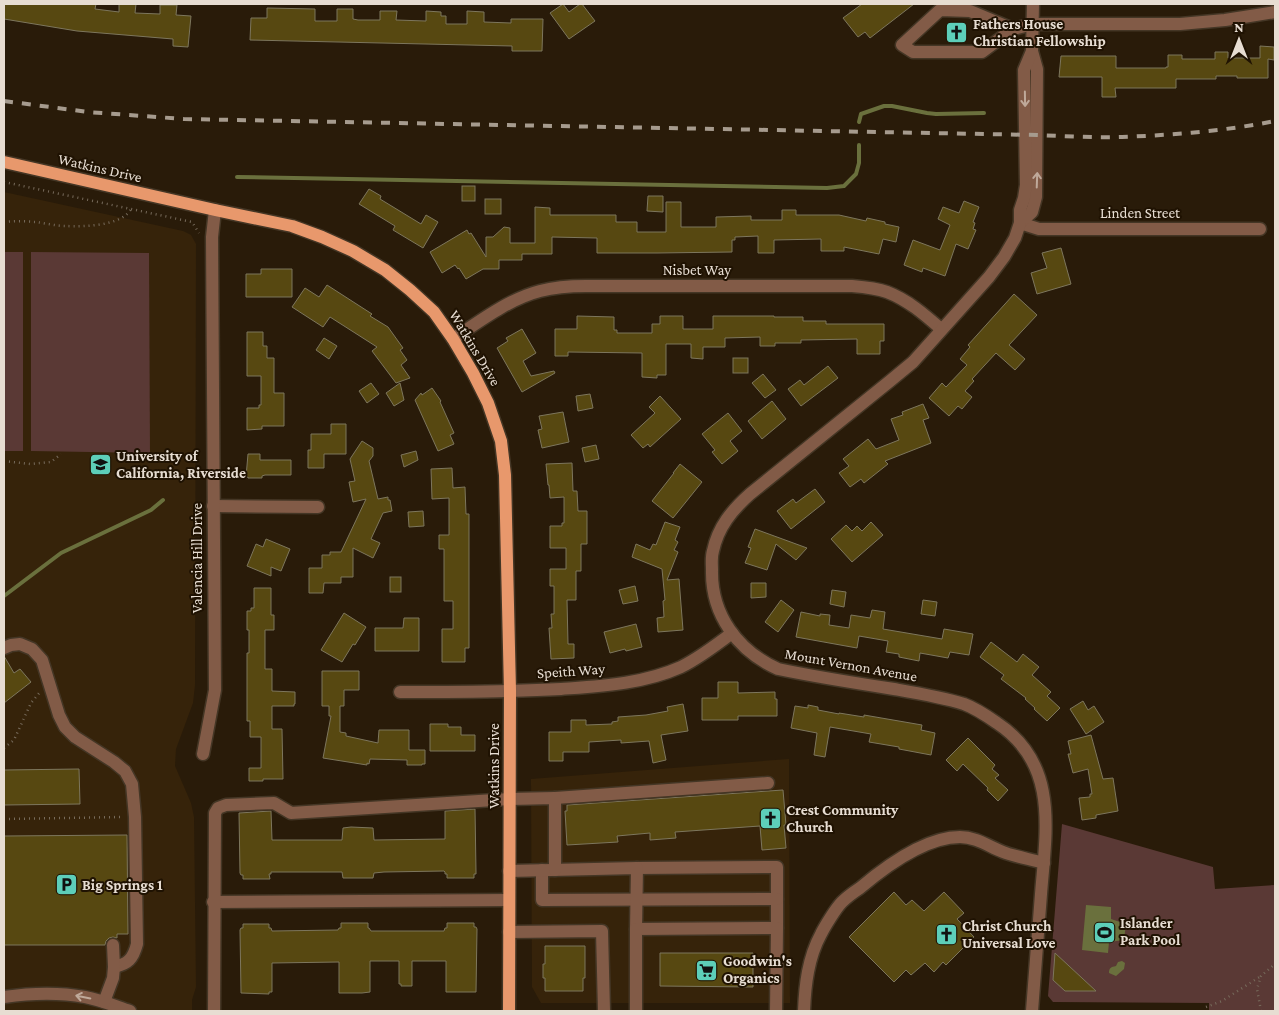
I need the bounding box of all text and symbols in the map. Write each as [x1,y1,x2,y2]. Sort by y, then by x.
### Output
north arrow [1214,15,1264,65]
place label: Fathers House Christian Fellowship [973,16,1106,49]
text: N [1234,19,1244,35]
church icon: Fathers House Christian Fellowship [945,21,969,45]
one-way arrow [1020,90,1030,106]
street label: Watkins Drive [57,151,144,185]
one-way arrow [1032,172,1041,188]
street label: Linden Street [1100,205,1181,221]
street label: Nisbet Way [663,262,731,279]
street label: Watkins Drive [446,307,504,389]
place label: University of California, Riverside [116,448,246,481]
school or university icon: University of California, Riverside [88,453,112,477]
street label: Valencia Hill Drive [189,502,205,613]
street label: Mount Vernon Avenue [784,645,919,685]
street label: Speith Way [536,661,606,682]
street label: Watkins Drive [486,723,502,809]
place label: Crest Community Church [786,802,899,835]
church icon: Crest Community Church [758,807,782,831]
parking icon: Big Springs 1 [54,873,78,897]
place label: Big Springs 1 [82,877,163,893]
place label: Islander Park Pool [1120,915,1181,948]
place label: Christ Church Universal Love [962,918,1056,951]
sports icon: Islander Park Pool [1092,920,1116,944]
church icon: Christ Church Universal Love [934,923,958,947]
place label: Goodwin's Organics [723,953,792,986]
supermarket icon: Goodwin's Organics [695,958,719,982]
one-way arrow [76,992,92,1002]

